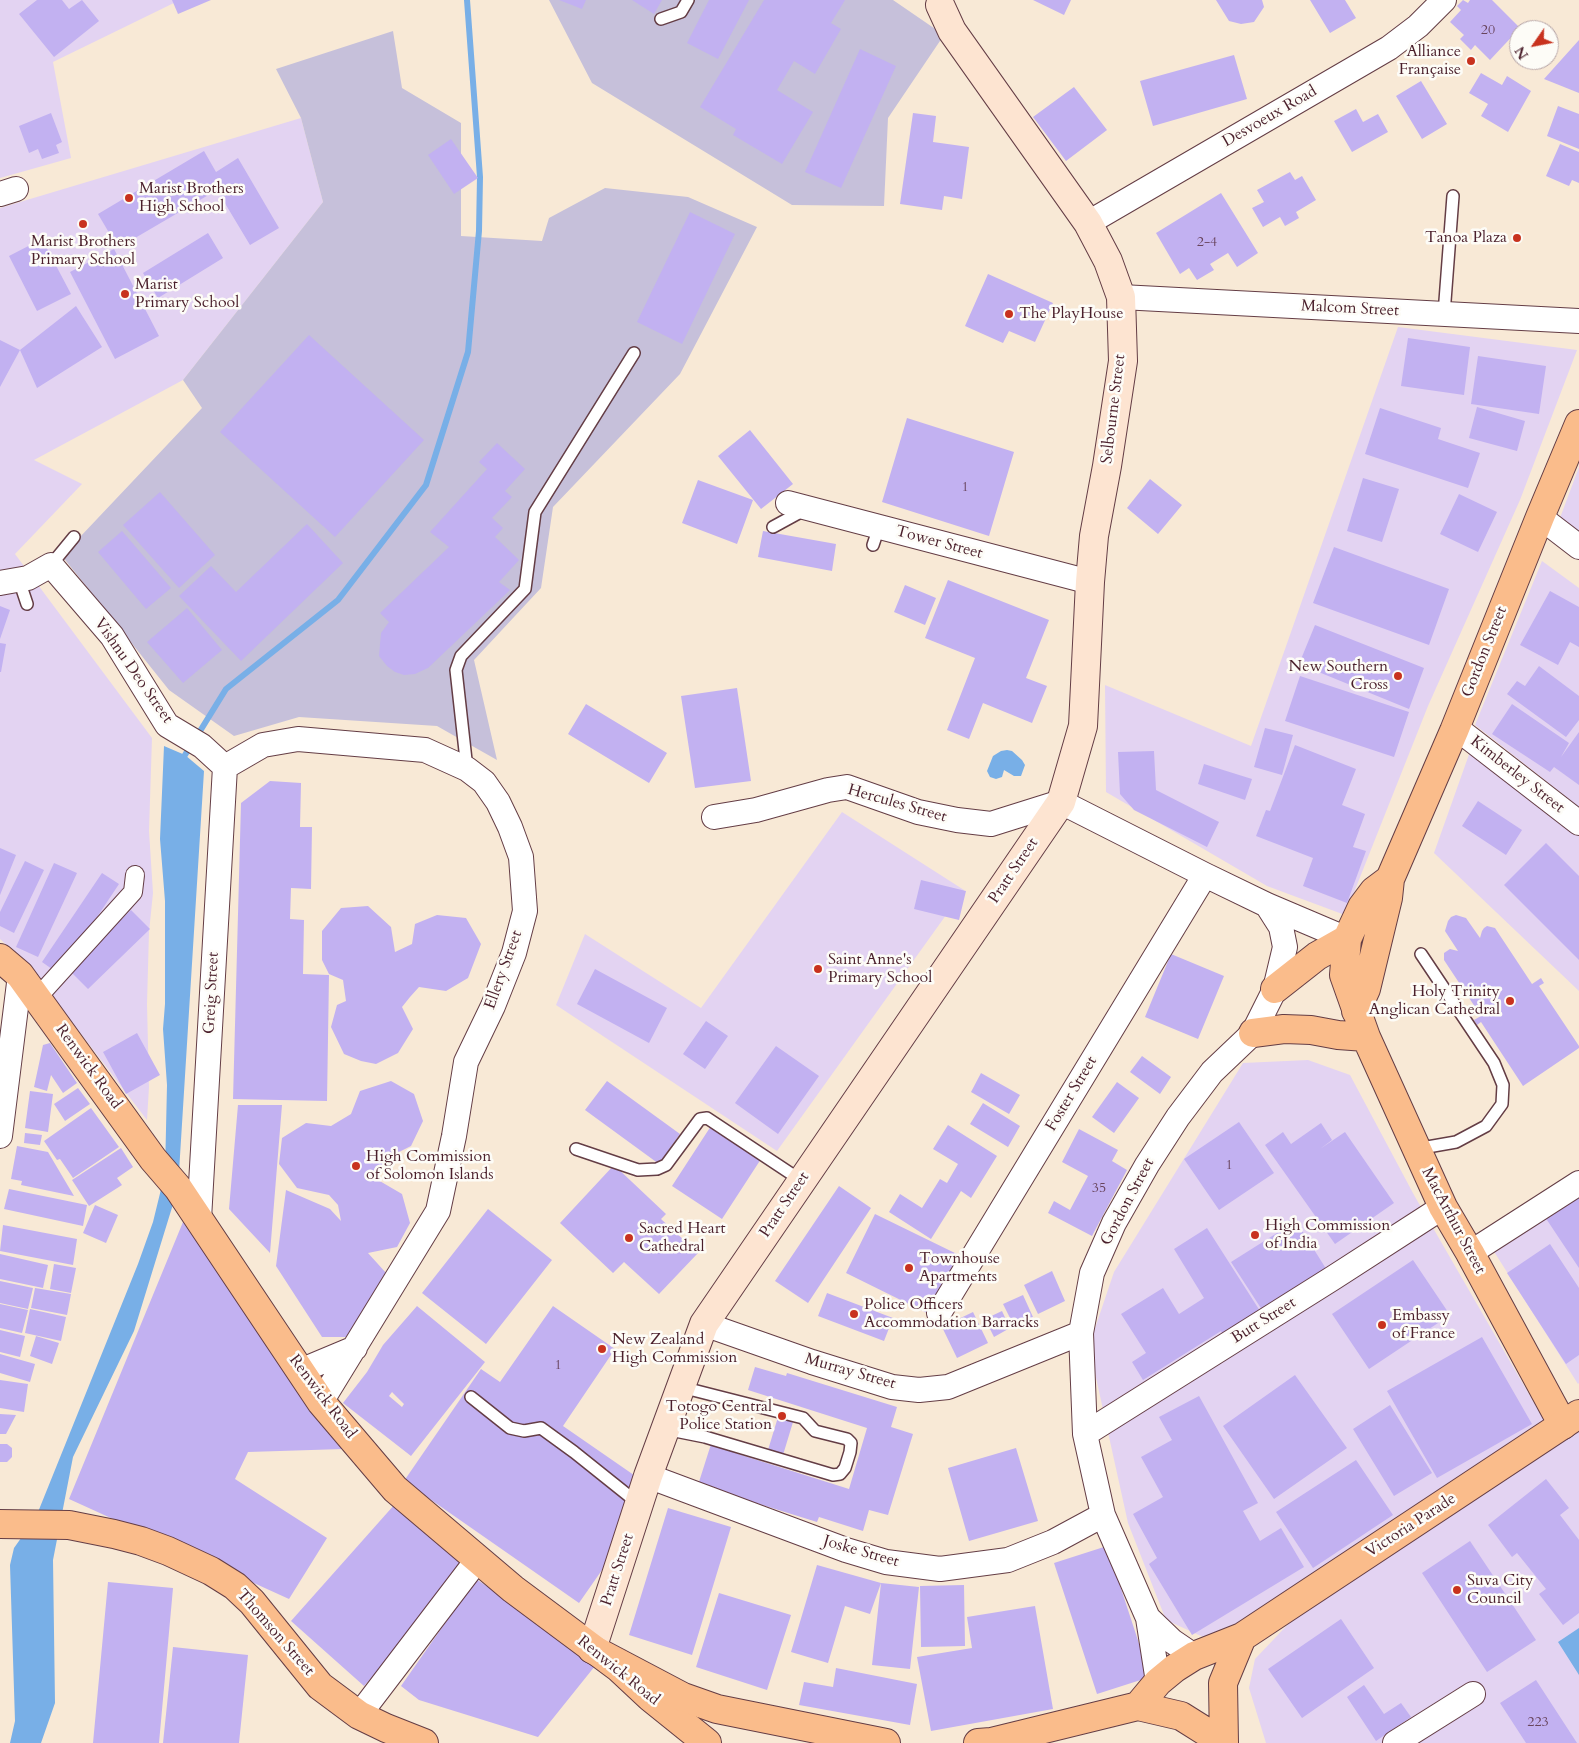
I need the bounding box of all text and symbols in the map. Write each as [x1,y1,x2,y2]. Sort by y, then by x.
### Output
north arrow [1509,20,1559,70]
house number: 20 [1481,23,1495,39]
place label: Alliance Française [1399,42,1461,80]
text: N [1511,43,1533,63]
marker: Alliance Française [1465,55,1477,67]
street label: Desvoeux Road [1219,82,1321,152]
place label: Marist Brothers High School [139,179,244,217]
marker: Marist Brothers High School [123,192,135,204]
marker: Marist Brothers Primary School [77,218,89,230]
place label: Tanoa Plaza [1425,228,1507,248]
place label: Marist Brothers Primary School [31,232,135,270]
marker: Tanoa Plaza [1511,232,1523,244]
house number: 2-4 [1197,235,1217,251]
place label: Marist Primary School [135,275,239,313]
marker: Marist Primary School [119,288,131,300]
street label: Malcom Street [1300,297,1400,321]
place label: The PlayHouse [1019,304,1123,324]
marker: The PlayHouse [1003,308,1015,320]
street label: Selbourne Street [1098,353,1130,465]
house number: 1 [961,480,969,496]
street label: Tower Street [893,522,985,564]
street label: Gordon Street [1458,604,1512,700]
street label: Vishnu Deo Street [89,615,177,727]
place label: New Southern Cross [1288,657,1388,695]
marker: New Southern Cross [1392,670,1404,682]
street label: Kimberley Street [1466,732,1568,818]
street label: Hercules Street [845,781,949,827]
street label: Pratt Street [985,834,1043,908]
street label: Ellery Street [481,928,527,1012]
place label: Saint Anne's Primary School [828,950,932,988]
street label: Greig Street [200,952,224,1034]
marker: Saint Anne's Primary School [812,963,824,975]
place label: Holy Trinity Anglican Cathedral [1369,982,1500,1020]
marker: Holy Trinity Anglican Cathedral [1504,995,1516,1007]
street label: Renwick Road [51,1021,125,1113]
street label: Foster Street [1042,1053,1102,1135]
place label: High Commission of Solomon Islands [366,1147,494,1185]
street label: Gordon Street [1097,1155,1159,1249]
house number: 1 [1225,1158,1233,1174]
marker: High Commission of Solomon Islands [350,1160,362,1172]
street label: MacArthur Street [1417,1165,1489,1277]
street label: Pratt Street [756,1168,814,1242]
house number: 35 [1092,1181,1106,1197]
place label: High Commission of India [1265,1216,1390,1254]
place label: Sacred Heart Cathedral [639,1219,726,1257]
marker: High Commission of India [1249,1229,1261,1241]
marker: Sacred Heart Cathedral [623,1232,635,1244]
place label: Townhouse Apartments [919,1249,1000,1287]
marker: Townhouse Apartments [903,1262,915,1274]
street label: Butt Street [1228,1294,1300,1348]
place label: Police Officers Accommodation Barracks [864,1295,1039,1333]
place label: Embassy of France [1392,1306,1455,1344]
marker: Police Officers Accommodation Barracks [848,1308,860,1320]
marker: Embassy of France [1376,1319,1388,1331]
place label: New Zealand High Commission [612,1330,737,1368]
marker: New Zealand High Commission [596,1343,608,1355]
street label: Murray Street [802,1350,898,1394]
street label: Renwick Road [284,1351,360,1443]
house number: 1 [554,1358,562,1374]
place label: Totogo Central Police Station [666,1397,772,1435]
marker: Totogo Central Police Station [776,1410,788,1422]
street label: Victoria Parade [1362,1490,1460,1562]
street label: Pratt Street [597,1531,639,1609]
street label: Joske Street [821,1532,901,1572]
place label: Suva City Council [1467,1571,1533,1609]
marker: Suva City Council [1451,1584,1463,1596]
street label: Thomson Street [232,1586,318,1680]
street label: Renwick Road [573,1632,663,1710]
house number: 223 [1527,1715,1549,1731]

